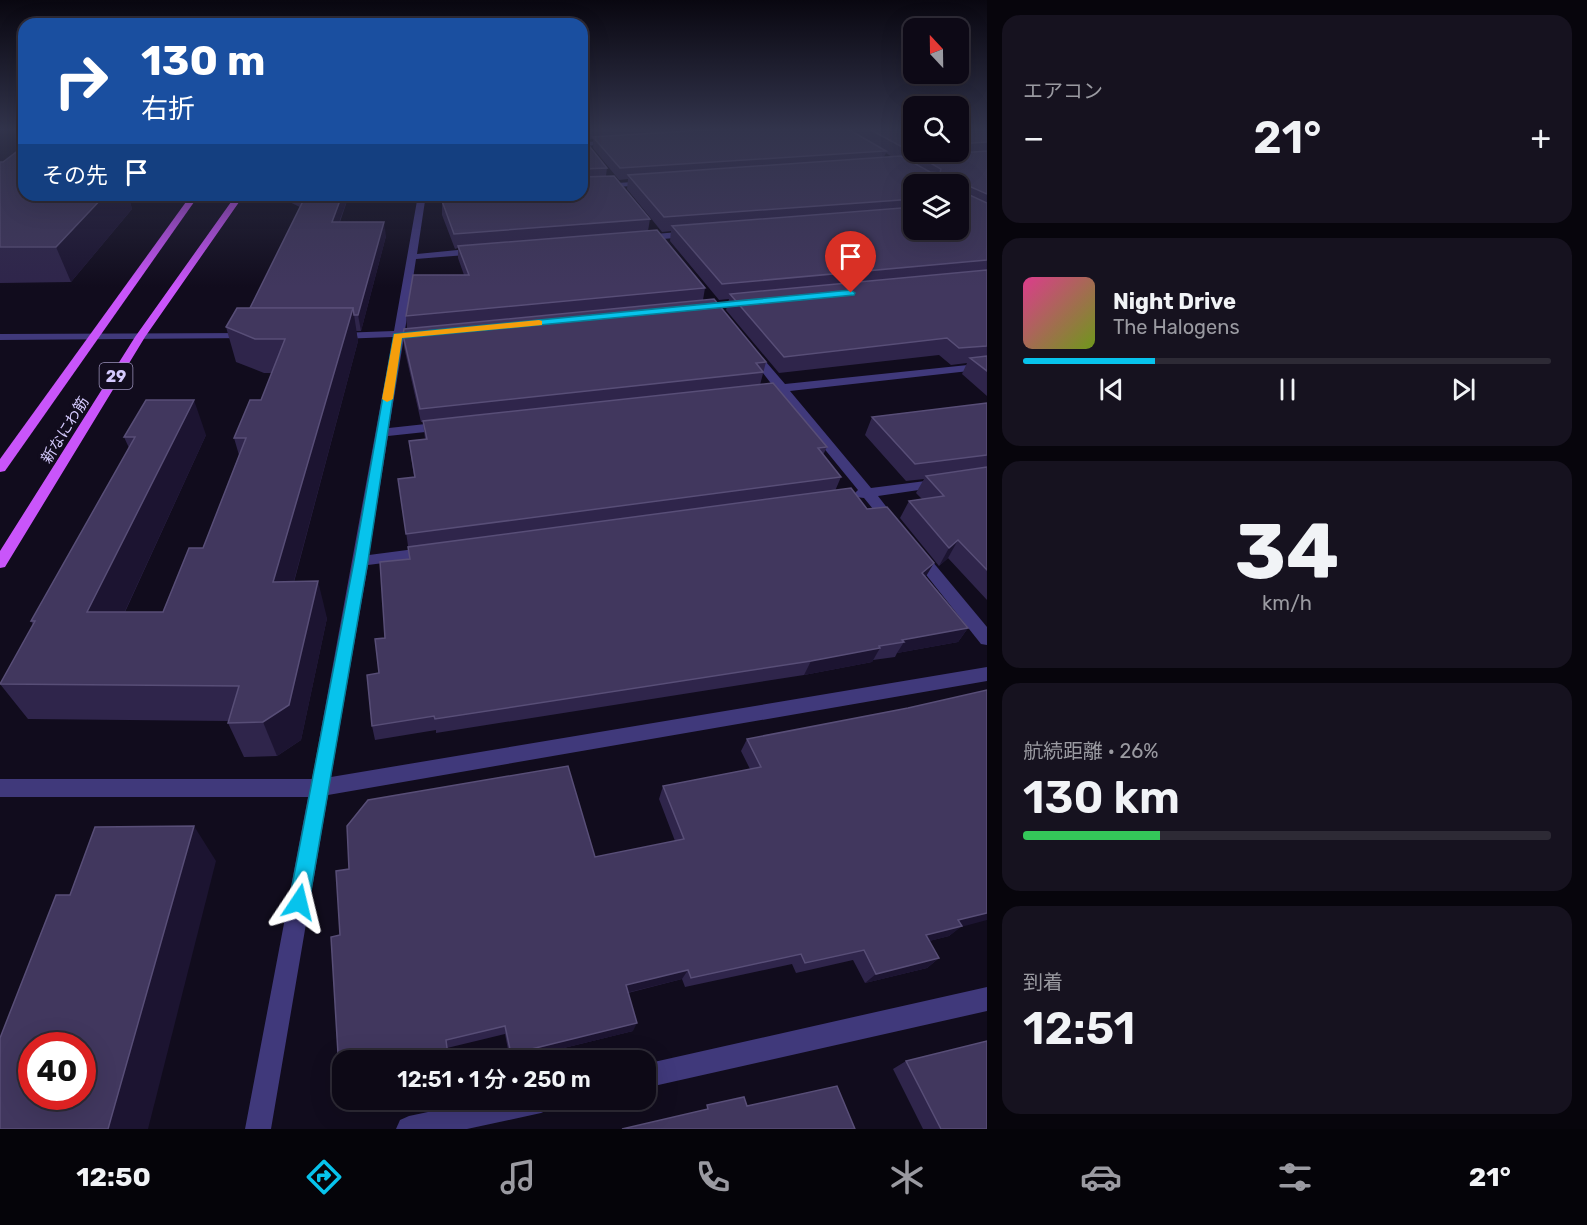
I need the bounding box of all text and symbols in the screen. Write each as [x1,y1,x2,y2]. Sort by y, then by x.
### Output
north arrow [903,18,969,84]
map controls [903,18,969,240]
text: 130 m [141,36,266,86]
icon: right [42,42,120,120]
text: エアコン [1023,79,1103,103]
text: 右折 [141,93,195,125]
button: search [903,96,969,162]
text: 21° [1253,111,1322,164]
text: − [1023,118,1044,157]
text: + [1530,118,1551,157]
icon: arrive [120,156,153,189]
text: その先 [42,162,108,189]
button: layers [903,174,969,240]
pin [825,231,876,293]
icon: arrive [834,240,867,273]
text: Night Drive [1113,288,1236,315]
text: The Halogens [1113,315,1240,339]
road number: 29 [100,363,132,389]
icon: previous [1095,373,1128,406]
icon: pause [1271,373,1304,406]
icon: next [1447,373,1480,406]
street label: 新なにわ筋 [37,393,93,467]
text: 34 [1235,505,1339,598]
text: km/h [1262,591,1312,615]
text: 航続距離 · 26% [1023,739,1158,763]
text: 130 km [1023,771,1180,824]
position arrow [267,870,331,934]
text: 到着 [1023,970,1063,994]
text: 12:51 [1023,1002,1135,1055]
speed limit sign: 40 [18,1032,96,1110]
text: 12:51 · 1 分 · 250 m [397,1066,591,1093]
icon: directions [303,1156,345,1198]
icon: music [497,1156,539,1198]
icon: phone [692,1156,734,1198]
icon: climate [886,1156,928,1198]
icon: car [1080,1156,1122,1198]
icon: filters [1274,1156,1316,1198]
text: 12:50 [76,1161,151,1193]
text: 21° [1469,1161,1511,1193]

